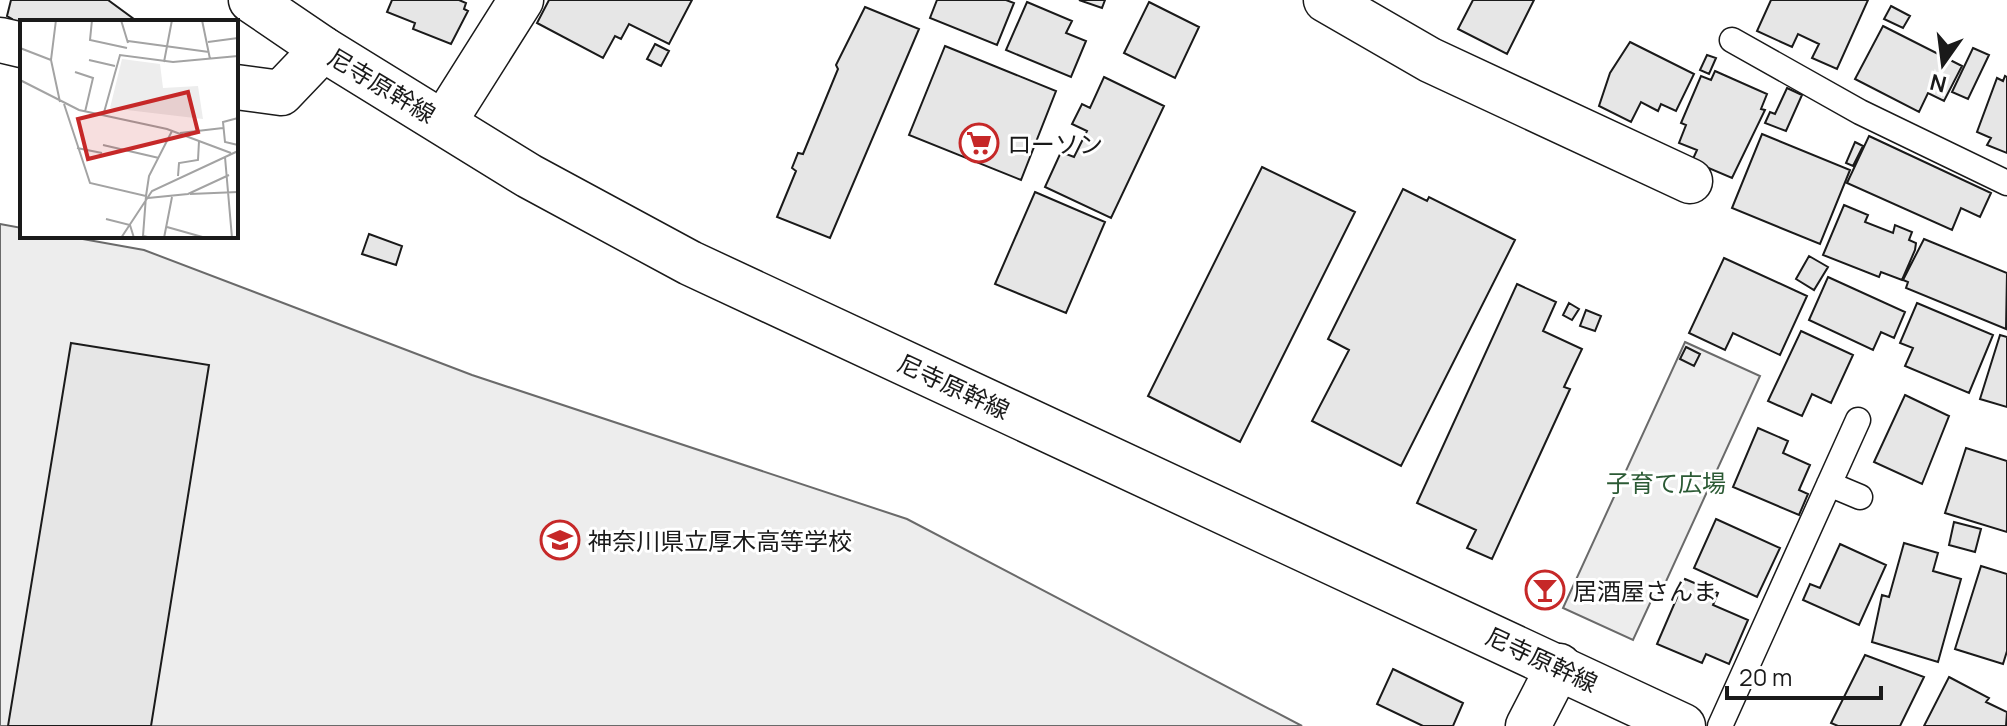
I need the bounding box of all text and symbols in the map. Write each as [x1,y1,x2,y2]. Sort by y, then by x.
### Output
inset map [20,20,238,238]
north arrow [1903,24,1983,104]
street label: 尼寺原幹線 [322,40,442,130]
text: N [1927,67,1949,100]
supermarket icon: ローソン [958,122,1000,164]
place label: ローソン [1007,127,1103,160]
street label: 尼寺原幹線 [893,346,1015,426]
park label: 子育て広場 [1606,466,1726,499]
school or university icon: 神奈川県立厚木高等学校 [539,519,581,561]
place label: 神奈川県立厚木高等学校 [588,524,852,557]
bar icon: 居酒屋さんま [1524,569,1566,611]
place label: 居酒屋さんま [1573,574,1717,607]
street label: 尼寺原幹線 [1481,619,1603,699]
scale bar [1727,650,1881,700]
text: 20 m [1739,660,1792,693]

